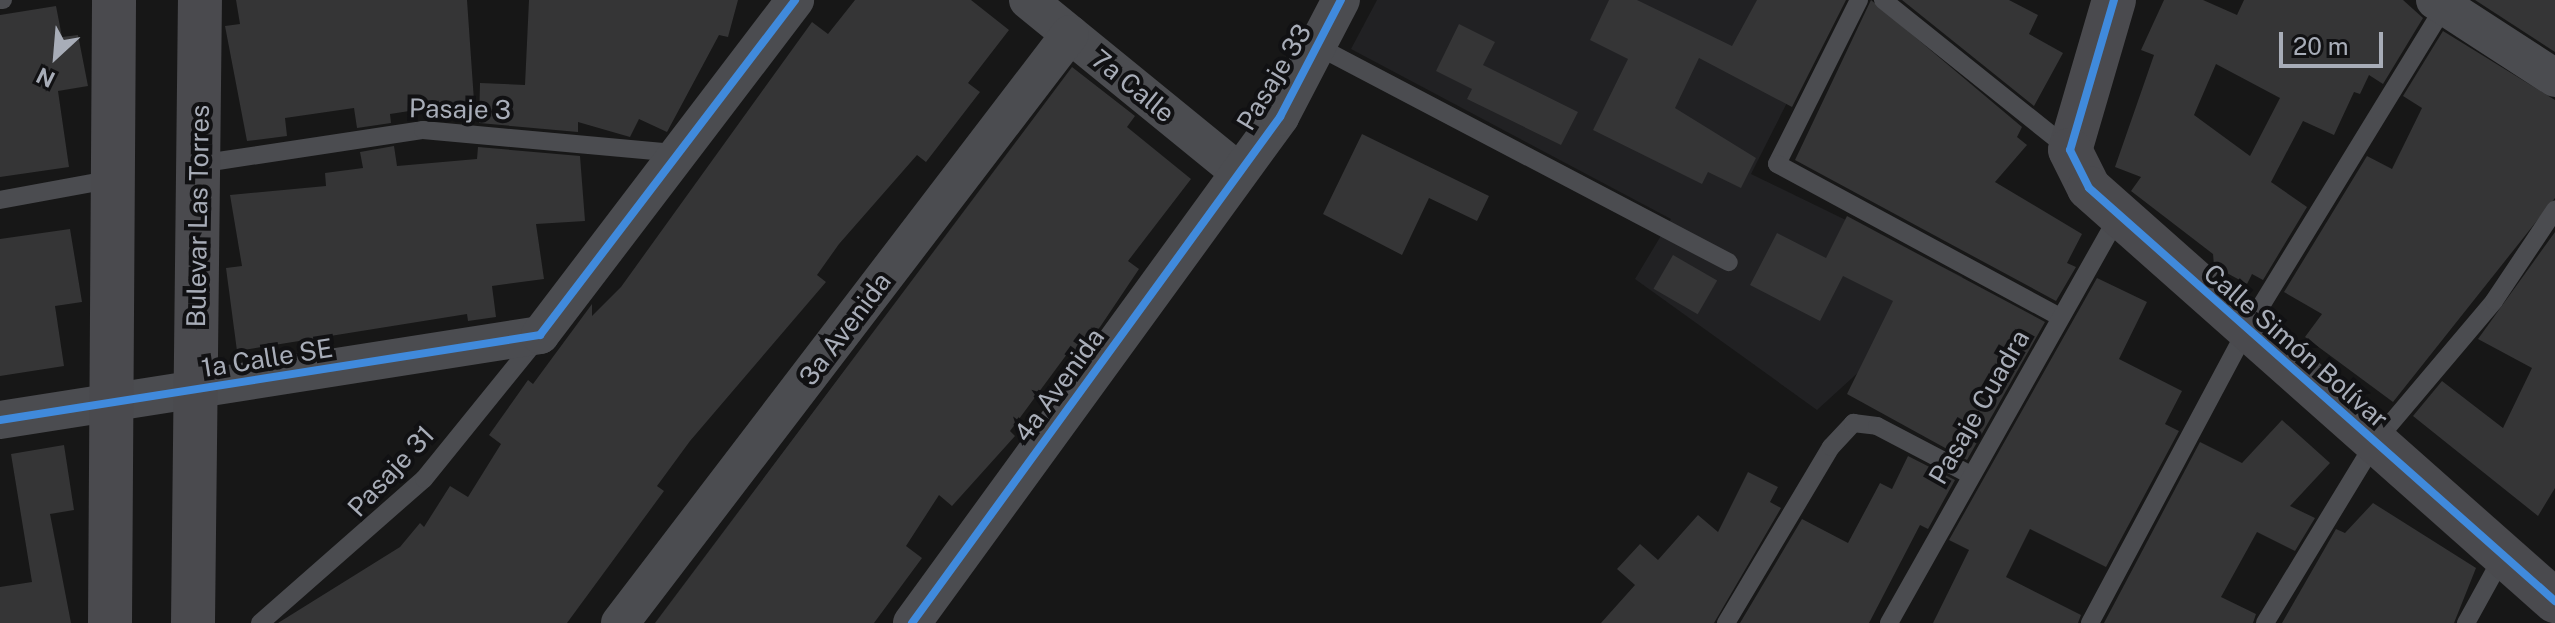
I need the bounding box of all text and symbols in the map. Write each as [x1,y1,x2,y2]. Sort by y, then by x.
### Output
north arrow [16,16,96,96]
scale bar [2283,16,2387,66]
street label: Pasaje 33 [1230,18,1318,136]
text: 20 m [2293,32,2349,60]
street label: 7a Calle [1085,43,1181,129]
text: N [32,62,59,93]
street label: Pasaje 3 [409,93,511,125]
street label: Bulevar Las Torres [180,104,216,328]
street label: Calle Simón Bolívar [2197,257,2395,435]
street label: 3a Avenida [793,267,897,391]
street label: 4a Avenida [1007,322,1111,448]
street label: Pasaje Cuadra [1922,324,2036,490]
street label: 1a Calle SE [199,332,335,384]
street label: Pasaje 31 [341,419,441,523]

